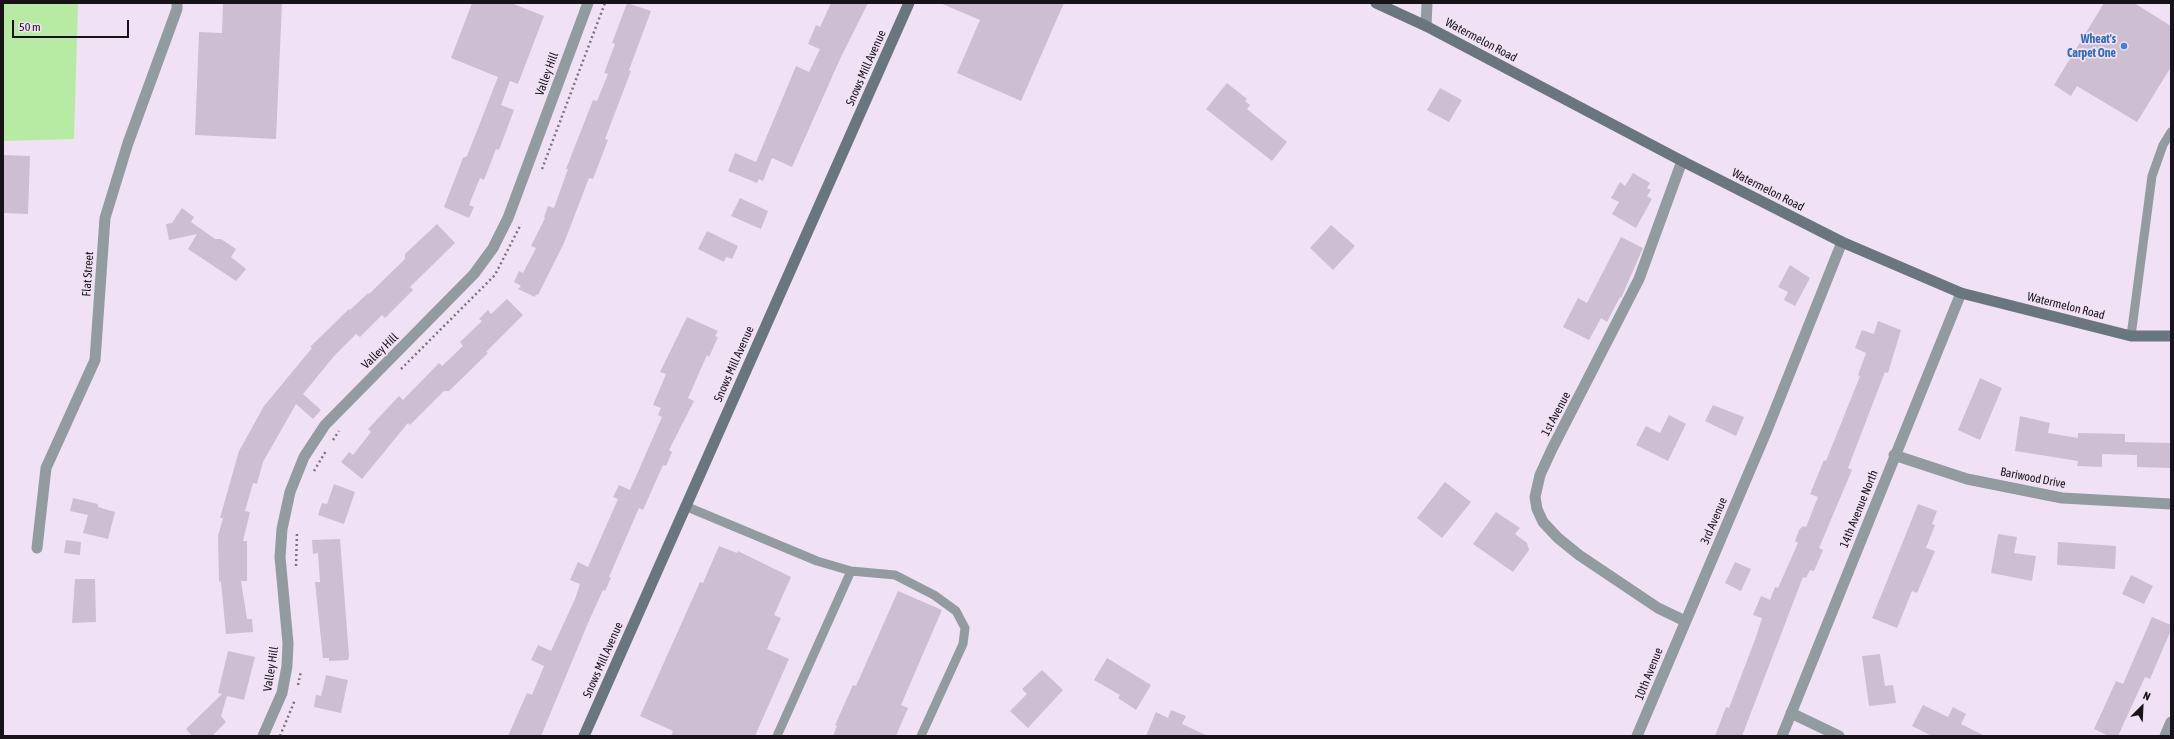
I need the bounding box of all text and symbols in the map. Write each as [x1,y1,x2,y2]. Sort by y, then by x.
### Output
scale bar [14,12,131,38]
street label: Watermelon Road [1443,15,1519,65]
text: 50 m [19,20,41,34]
street label: Snows Mill Avenue [843,28,889,108]
place label: Wheat's Carpet One [2067,32,2116,60]
marker: Wheat's Carpet One [2119,41,2129,51]
street label: Valley Hill [532,50,562,98]
street label: Watermelon Road [1729,166,1807,214]
street label: Flat Street [79,251,97,297]
street label: Watermelon Road [2026,289,2106,323]
street label: Snows Mill Avenue [711,324,757,404]
street label: Valley Hill [359,330,401,372]
street label: 1st Avenue [1538,389,1574,439]
street label: Bariwood Drive [1999,465,2067,491]
street label: 14th Avenue North [1837,468,1881,550]
street label: 3rd Avenue [1698,495,1730,547]
street label: Snows Mill Avenue [580,620,626,700]
street label: Valley Hill [260,645,282,693]
street label: 10th Avenue [1632,646,1666,702]
north arrow [2122,687,2162,727]
text: N [2141,689,2152,703]

